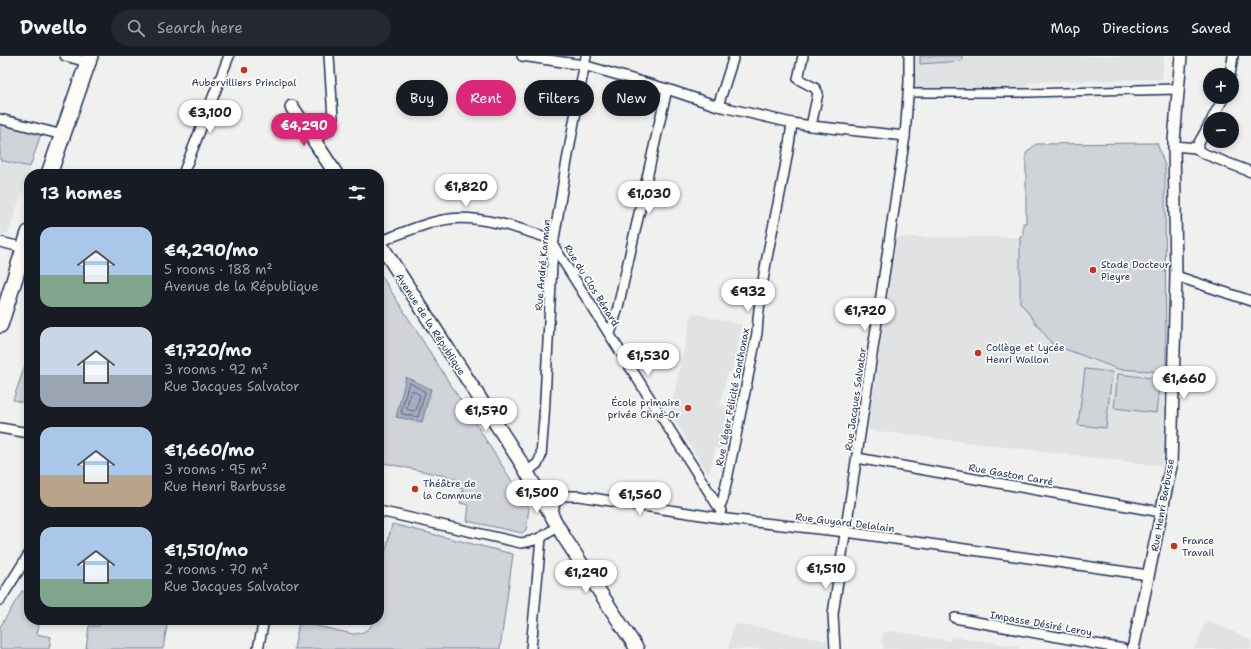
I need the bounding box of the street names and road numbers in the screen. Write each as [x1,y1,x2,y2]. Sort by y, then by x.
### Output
street label: Rue André Karman [532,219,553,311]
street label: Rue du Clos Bénard [561,242,622,329]
street label: Avenue de la République [393,271,469,378]
street label: Rue Léger Félicité Sonthonax [713,327,752,467]
street label: Rue Jacques Salvator [842,346,869,452]
street label: Rue Henri Barbusse [1148,457,1177,552]
street label: Rue Gaston Carré [967,461,1055,488]
street label: Rue Guyard Delalain [795,510,895,535]
street label: Impasse Désiré Leroy [989,608,1093,639]

